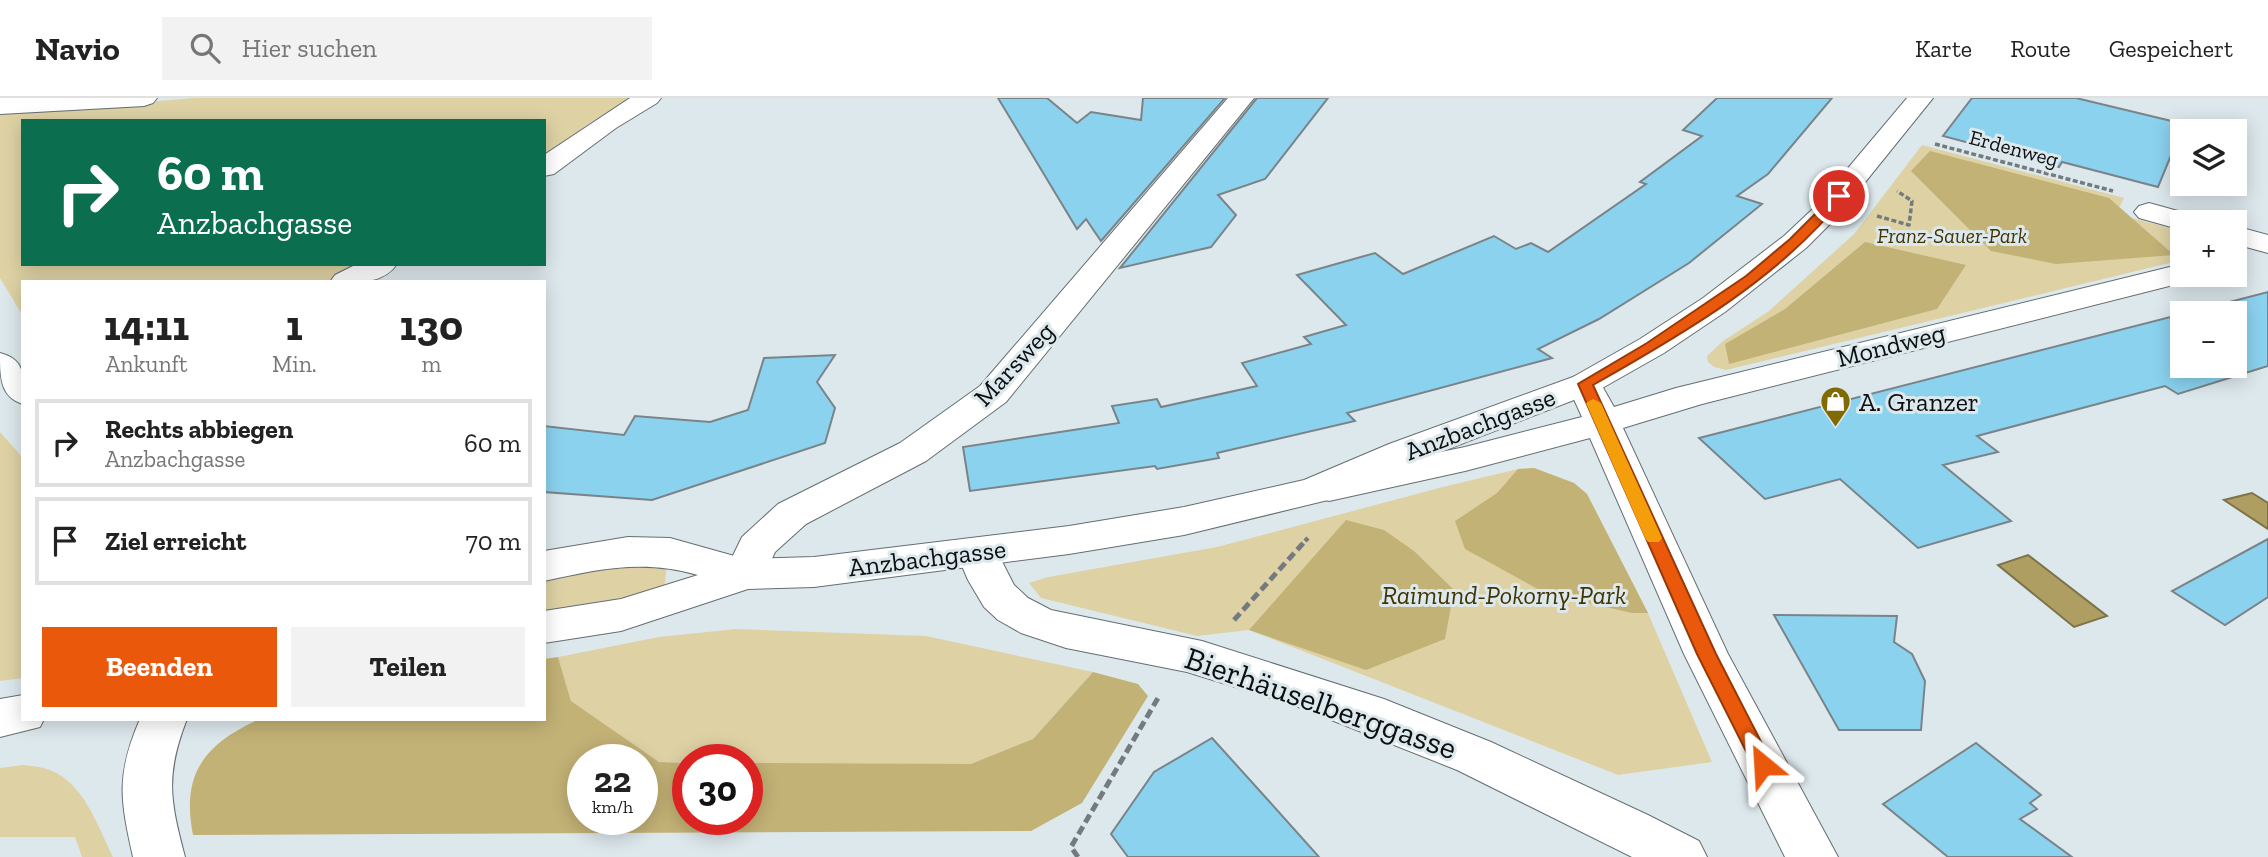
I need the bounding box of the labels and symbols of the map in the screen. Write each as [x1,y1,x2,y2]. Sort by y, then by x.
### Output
street label: Erdenweg [1967,124,2062,172]
pin [1809,166,1869,226]
park label: Franz-Sauer-Park [1877,223,2027,248]
street label: Marsweg [967,315,1061,413]
street label: Mondweg [1833,316,1949,374]
street label: Anzbachgasse [1400,381,1560,467]
shop icon: A. Granzer [1819,385,1853,429]
place label: A. Granzer [1859,386,1979,418]
street label: Anzbachgasse [846,532,1008,584]
park label: Raimund-Pokorny-Park [1382,579,1626,611]
street label: Bierhäuselberggasse [1180,639,1462,767]
position arrow [1726,728,1800,802]
speed limit sign: 30 [672,744,763,835]

